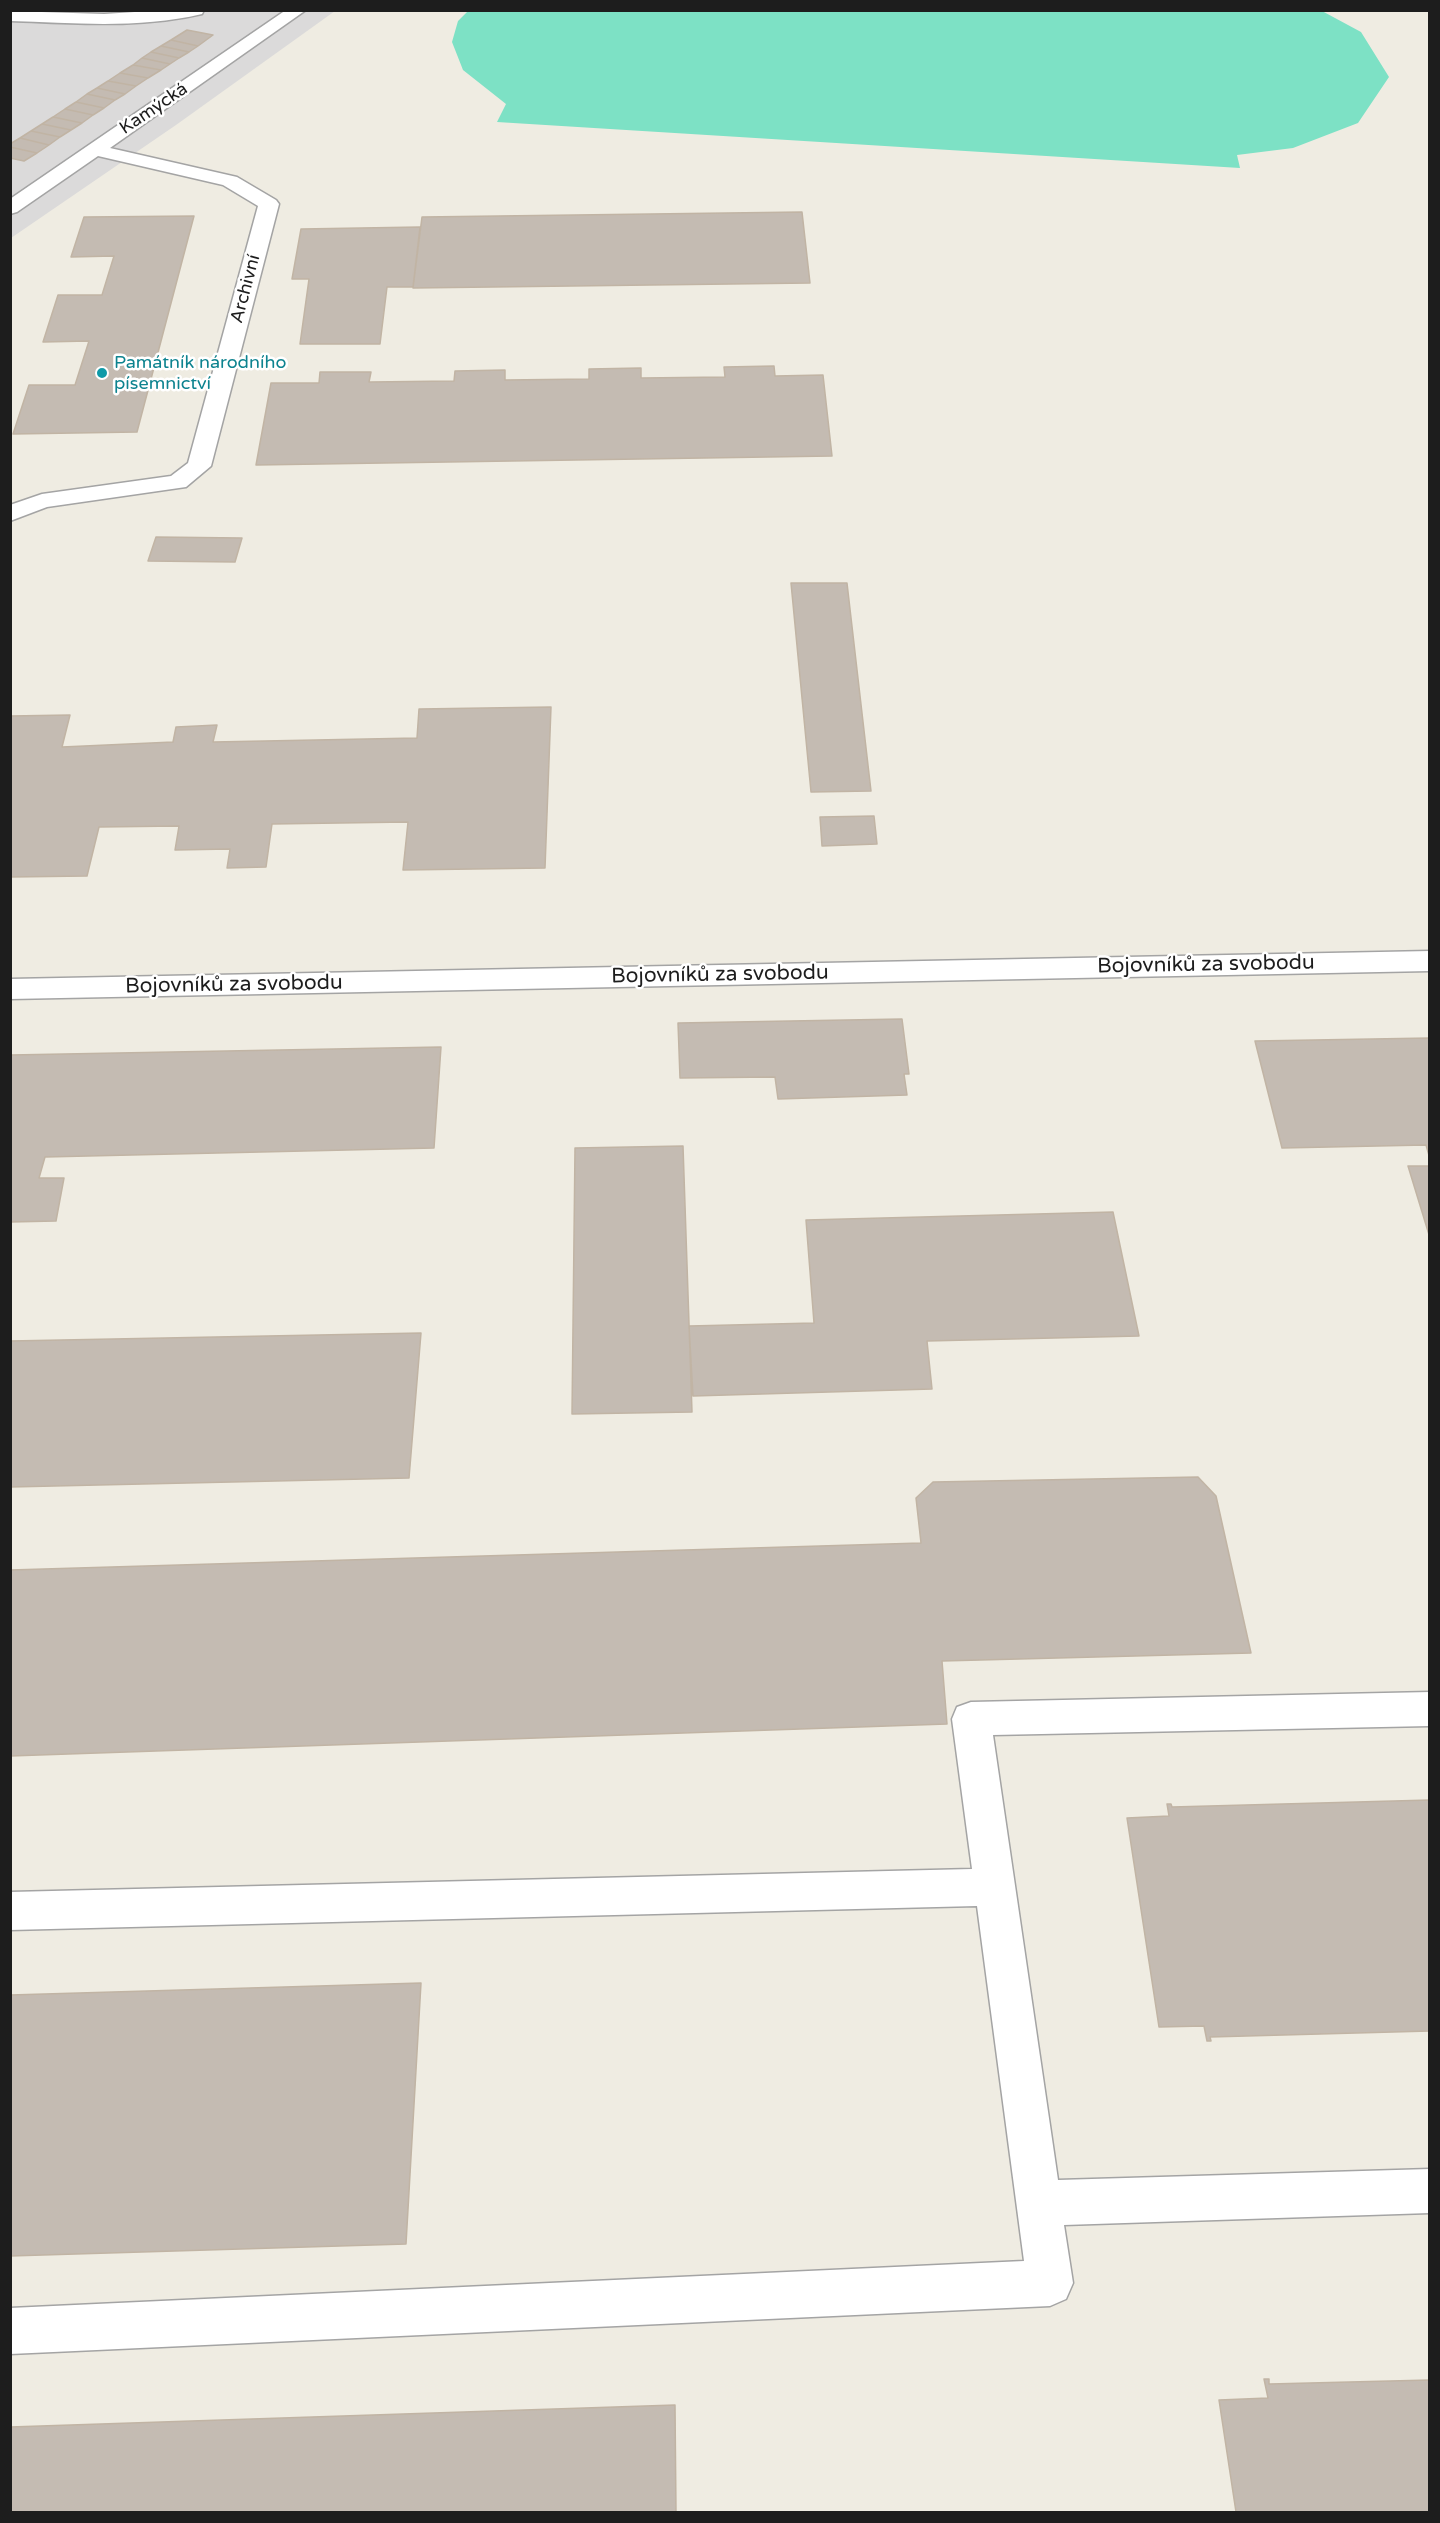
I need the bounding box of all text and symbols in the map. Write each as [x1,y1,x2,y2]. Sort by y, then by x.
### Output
street label: Kamýcká [116,78,192,140]
street label: Archivní [227,252,265,326]
place label: Památník národního písemnictví [114,352,286,394]
marker: Památník národního písemnictví [95,366,109,380]
street label: Bojovníků za svobodu [1097,951,1315,979]
street label: Bojovníků za svobodu [611,961,829,989]
street label: Bojovníků za svobodu [125,971,343,999]

